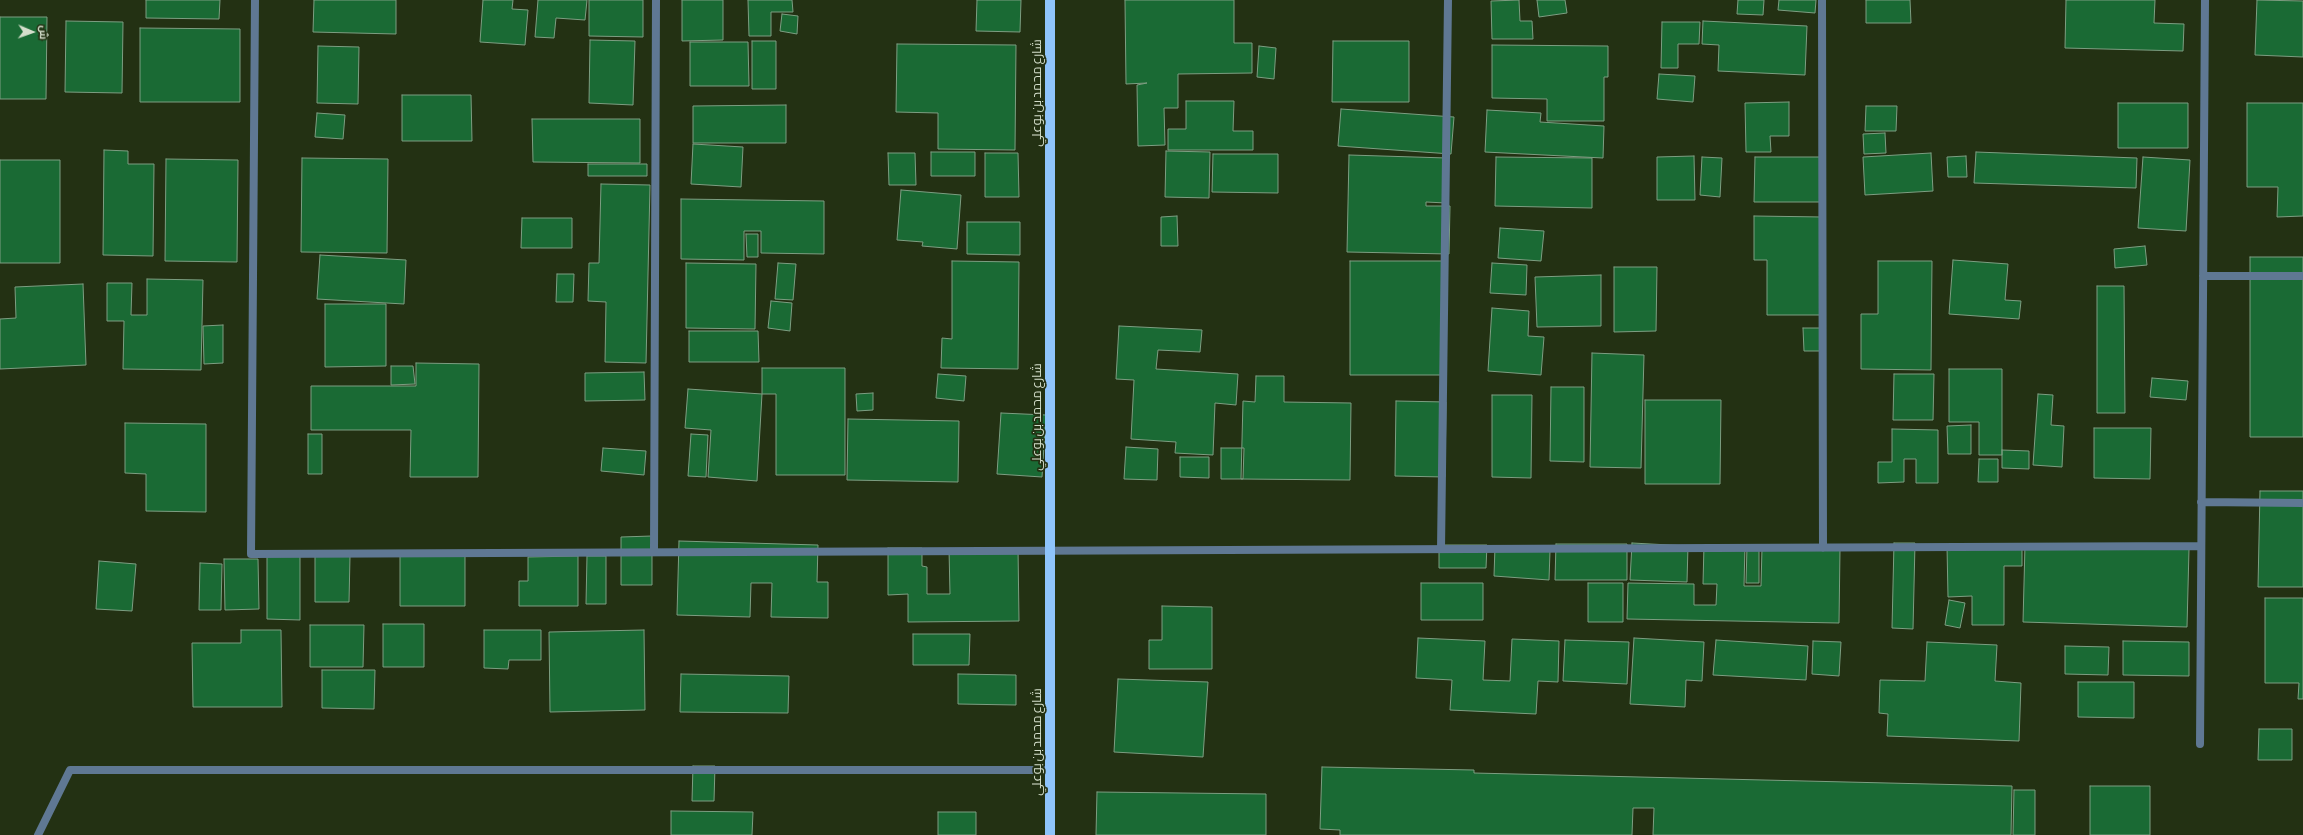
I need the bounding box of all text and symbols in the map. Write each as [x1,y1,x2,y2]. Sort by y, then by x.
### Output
north arrow [12,12,52,52]
text: ش [38,25,50,40]
street label: شارع محمد بن بوعلي [1029,39,1045,147]
street label: شارع محمد بن بوعلي [1029,363,1045,471]
street label: شارع محمد بن بوعلي [1029,688,1045,796]

